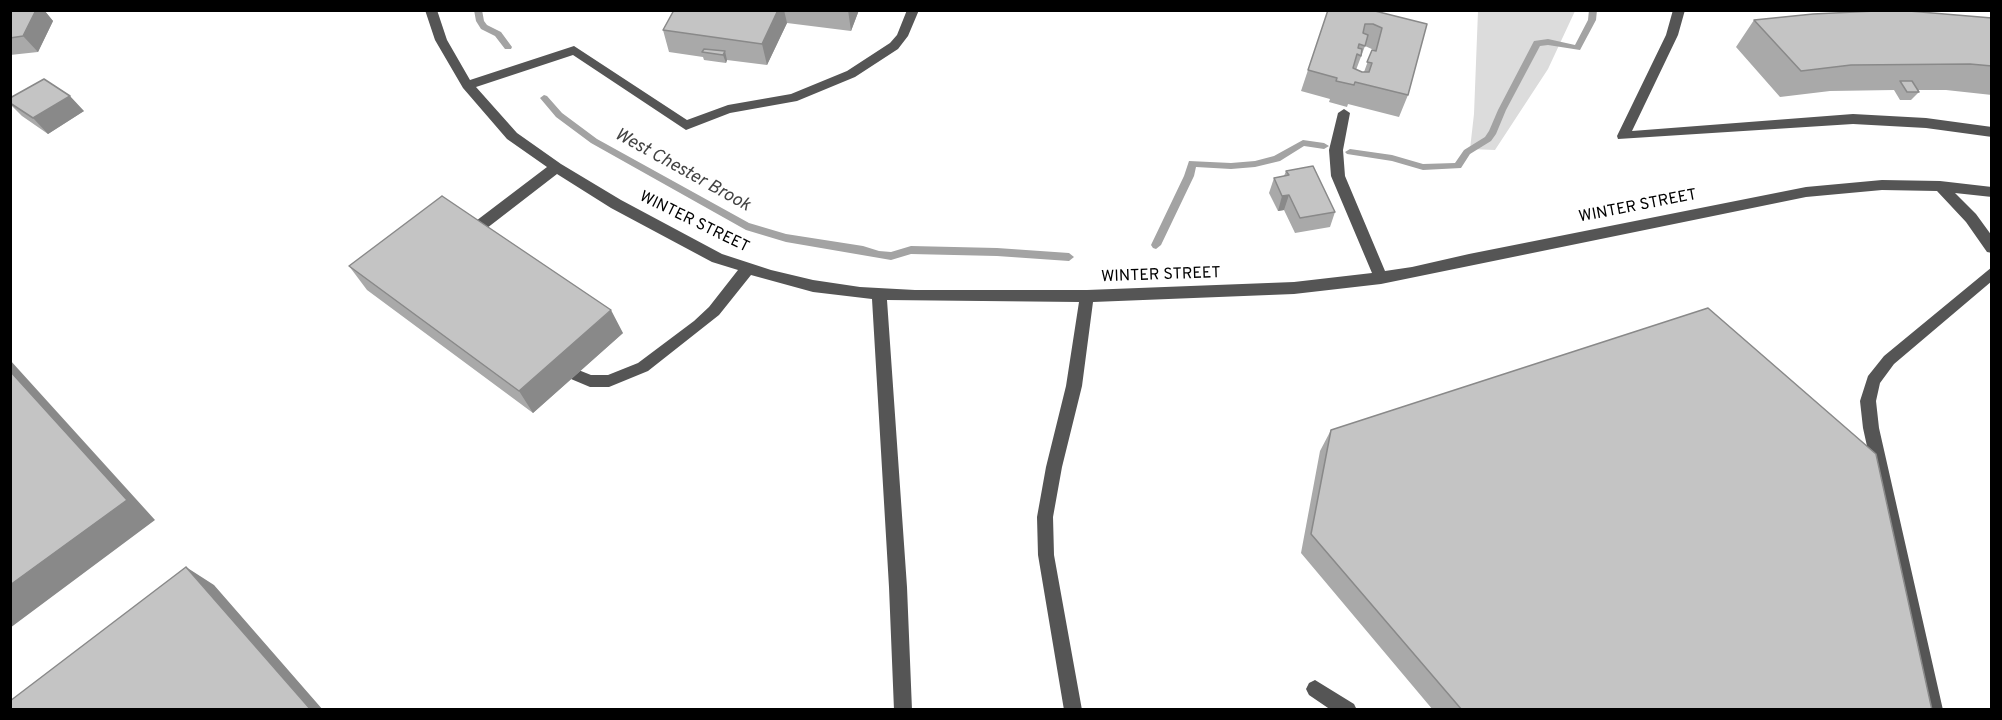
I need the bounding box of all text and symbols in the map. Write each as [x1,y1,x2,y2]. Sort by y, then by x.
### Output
water label: West Chester Brook [610,125,754,217]
street label: WINTER STREET [1577,186,1699,228]
street label: WINTER STREET [636,188,752,258]
street label: WINTER STREET [1101,264,1221,288]

